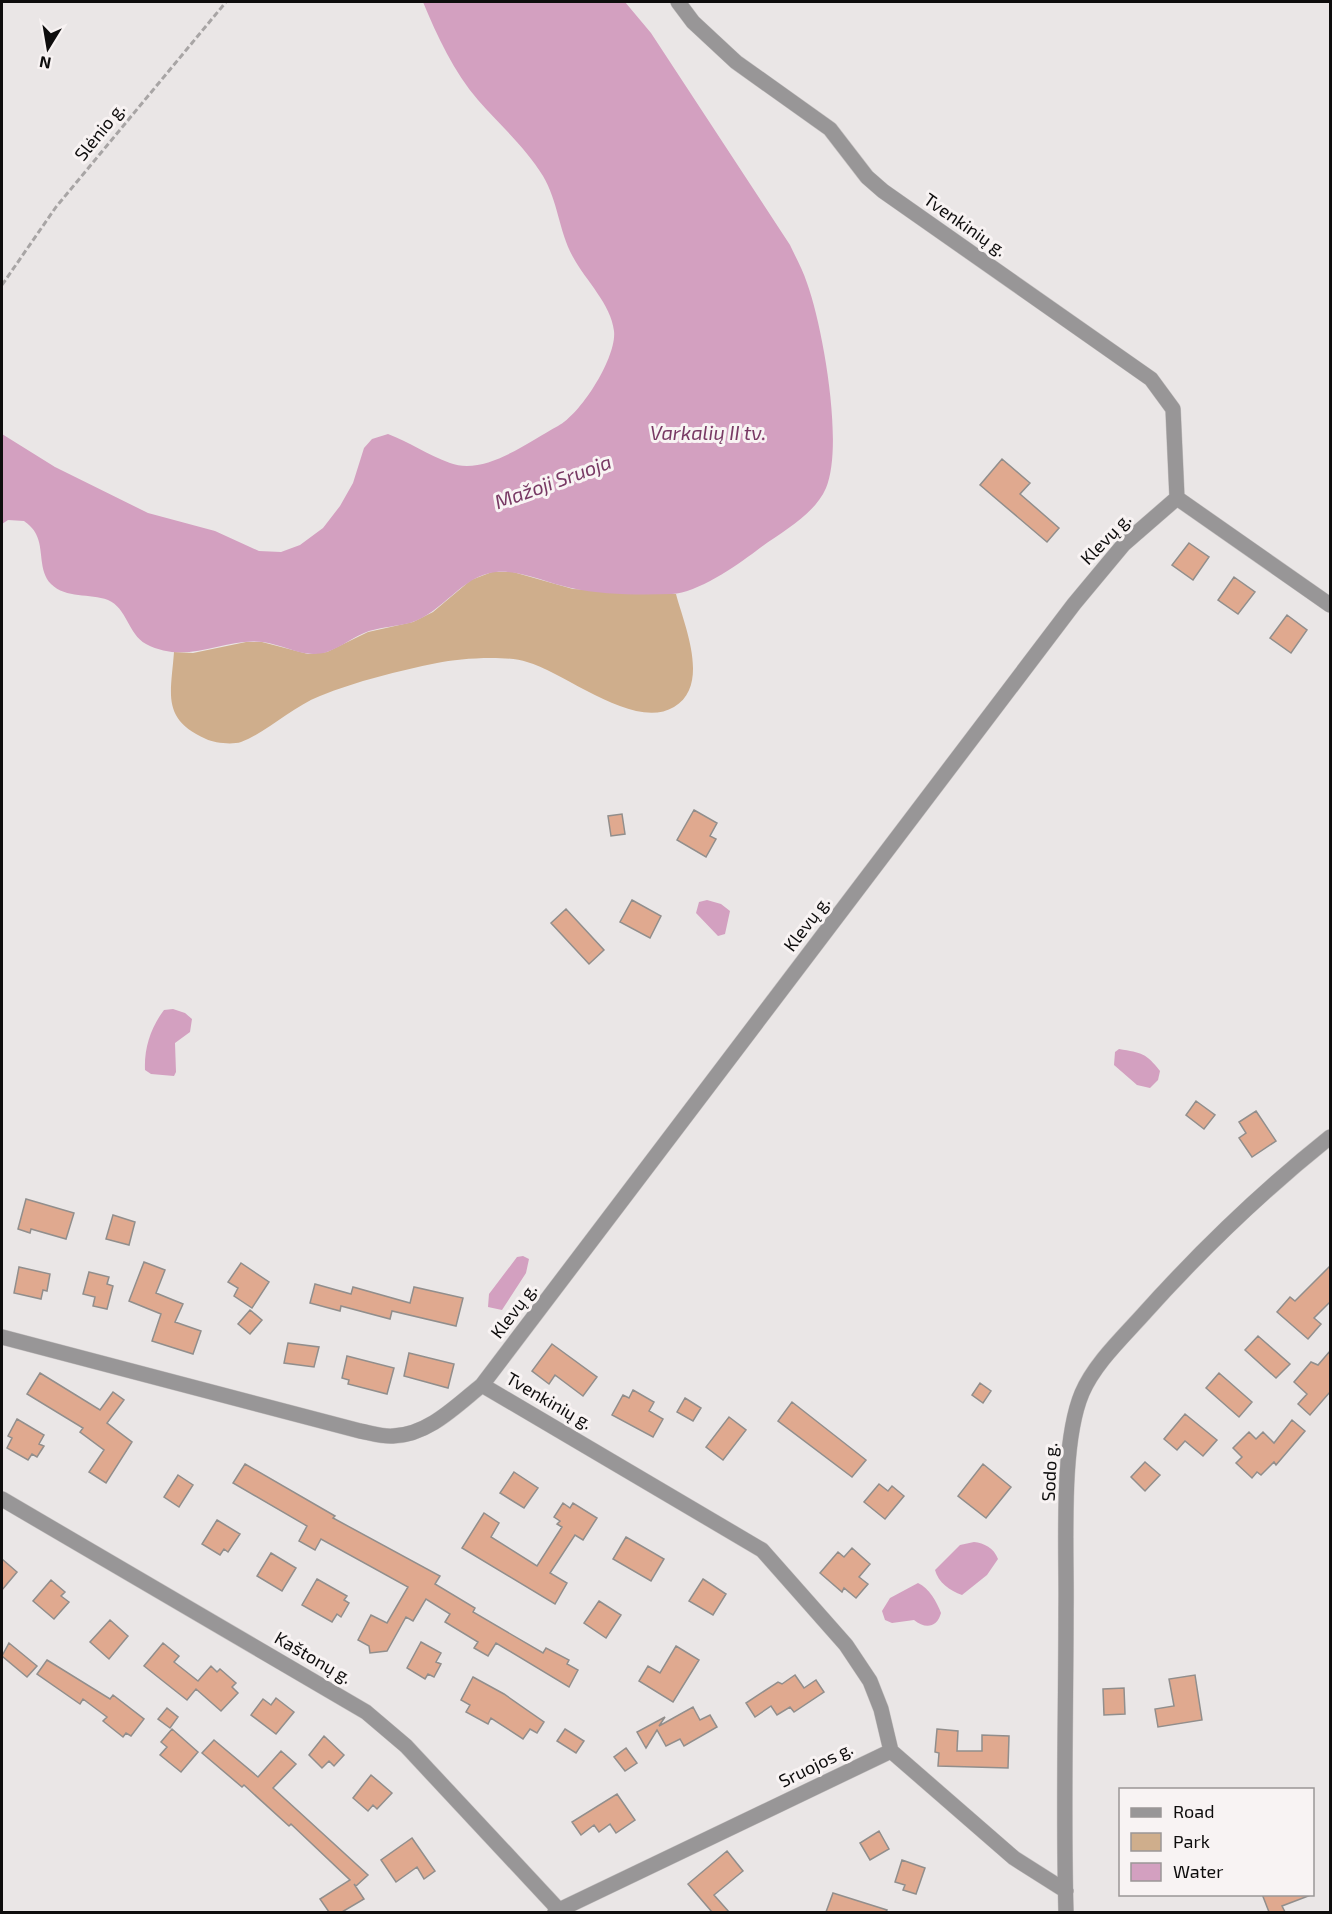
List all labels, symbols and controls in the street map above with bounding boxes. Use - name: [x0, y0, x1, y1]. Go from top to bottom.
- north arrow: [18, 18, 78, 78]
- text: N: [38, 53, 53, 74]
- street label: Slėnio g.: [69, 98, 129, 165]
- street label: Tvenkinių g.: [920, 188, 1011, 261]
- water label: Varkalių II tv.: [650, 420, 766, 444]
- water label: Mažoji Sruoja: [491, 449, 614, 513]
- street label: Klevų g.: [1075, 508, 1135, 569]
- street label: Klevų g.: [778, 891, 834, 955]
- street label: Klevų g.: [485, 1278, 541, 1342]
- street label: Tvenkinių g.: [503, 1367, 596, 1434]
- street label: Sodo g.: [1036, 1442, 1062, 1502]
- street label: Kaštonų g.: [271, 1626, 356, 1688]
- street label: Sruojos g.: [775, 1737, 856, 1791]
- legend: [1119, 1788, 1314, 1896]
- text: Road: [1173, 1800, 1214, 1822]
- text: Park: [1173, 1830, 1210, 1852]
- text: Water: [1173, 1860, 1223, 1882]

